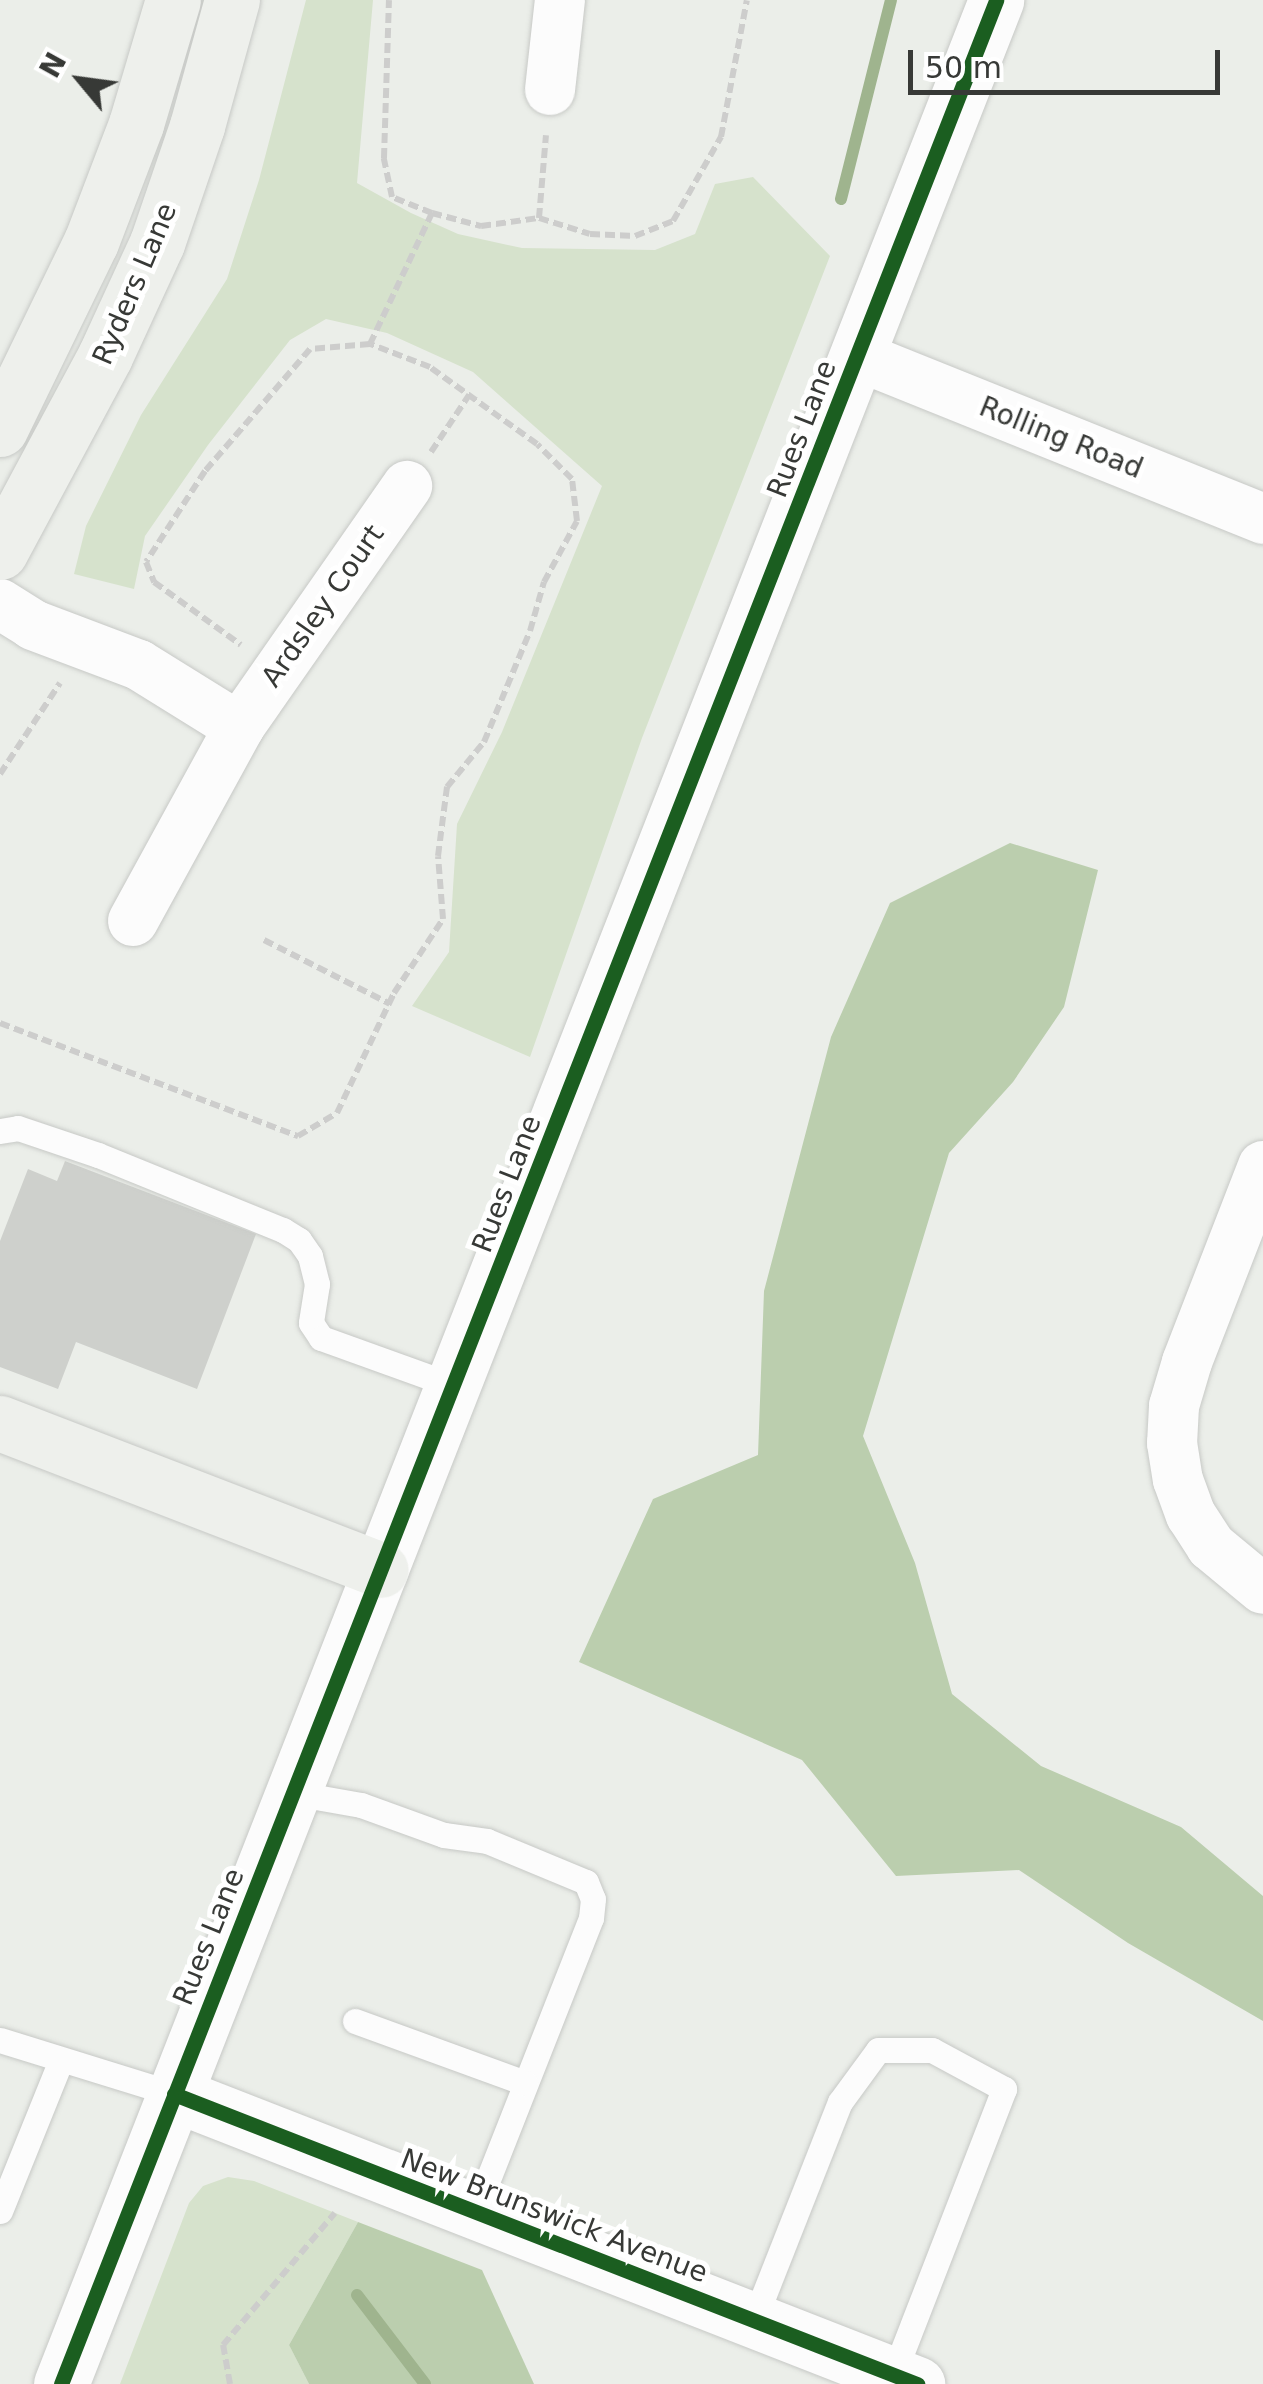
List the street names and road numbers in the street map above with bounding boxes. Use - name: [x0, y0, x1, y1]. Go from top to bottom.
- street label: Ryders Lane: [86, 198, 184, 370]
- street label: Rues Lane: [760, 356, 844, 502]
- street label: Rolling Road: [974, 390, 1148, 486]
- street label: Ardsley Court: [255, 519, 391, 693]
- street label: Rues Lane: [465, 1111, 549, 1257]
- street label: Rues Lane: [166, 1864, 252, 2010]
- street label: New Brunswick Avenue: [396, 2142, 712, 2290]

